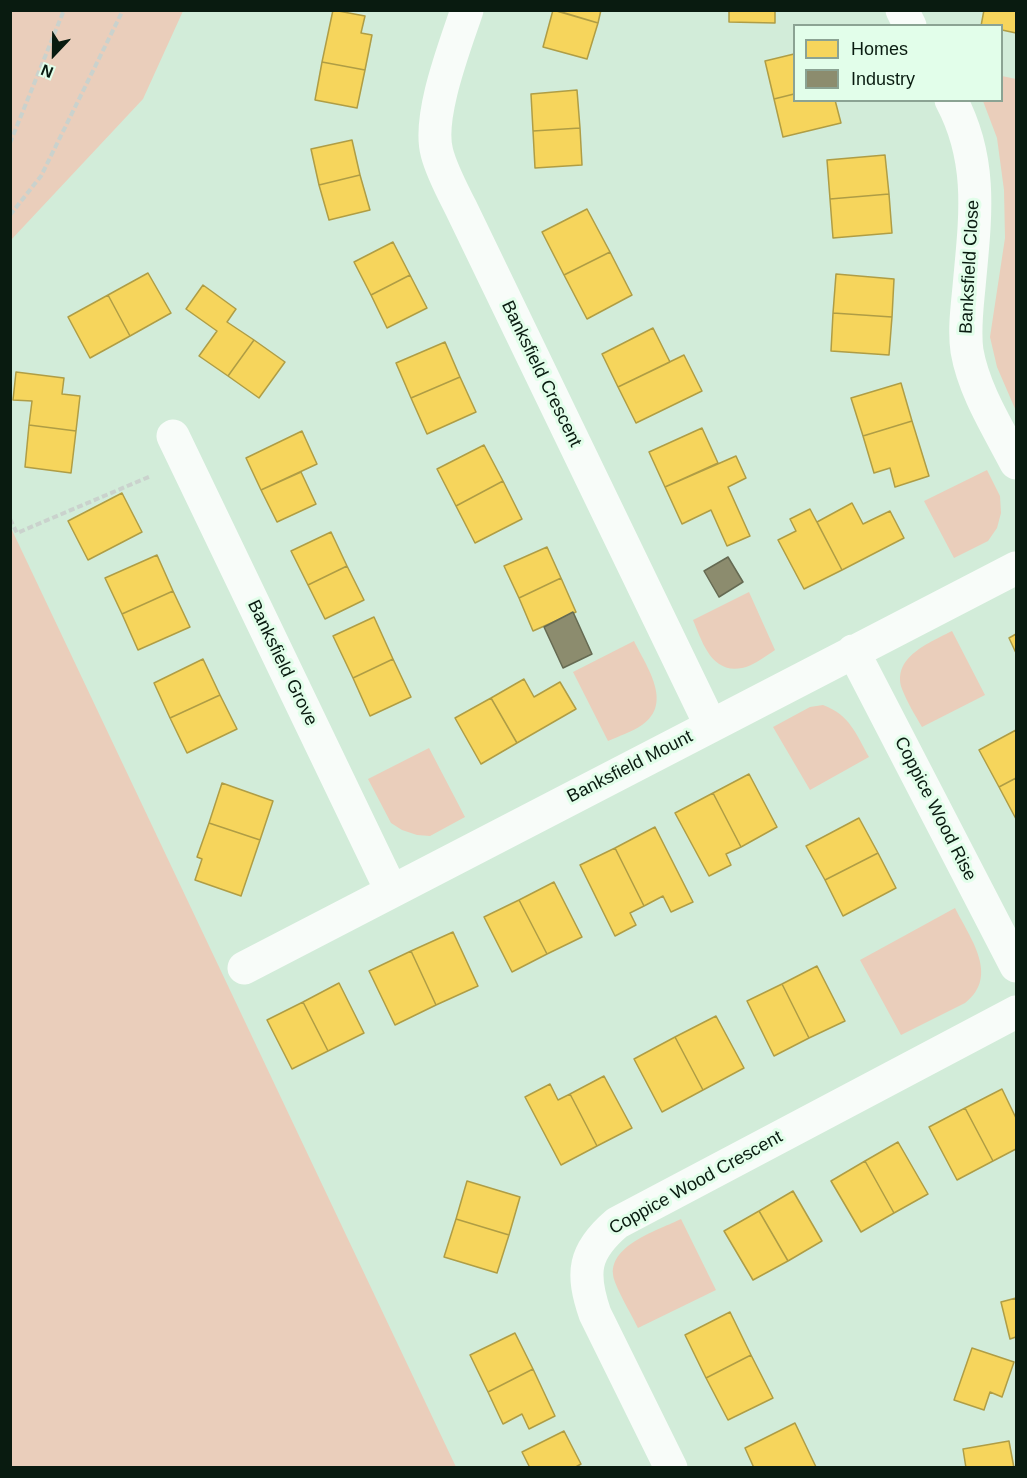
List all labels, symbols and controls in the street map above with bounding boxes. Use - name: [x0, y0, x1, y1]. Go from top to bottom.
- north arrow: [24, 24, 84, 84]
- legend: [793, 24, 1003, 102]
- text: Homes: [851, 39, 908, 59]
- text: N: [39, 61, 56, 81]
- text: Industry: [851, 69, 915, 89]
- street label: Banksfield Close: [956, 199, 984, 335]
- street label: Banksfield Crescent: [496, 297, 586, 451]
- street label: Banksfield Grove: [242, 597, 322, 729]
- street label: Banksfield Mount: [564, 726, 696, 808]
- street label: Coppice Wood Rise: [889, 733, 981, 885]
- street label: Coppice Wood Crescent: [606, 1126, 786, 1240]

